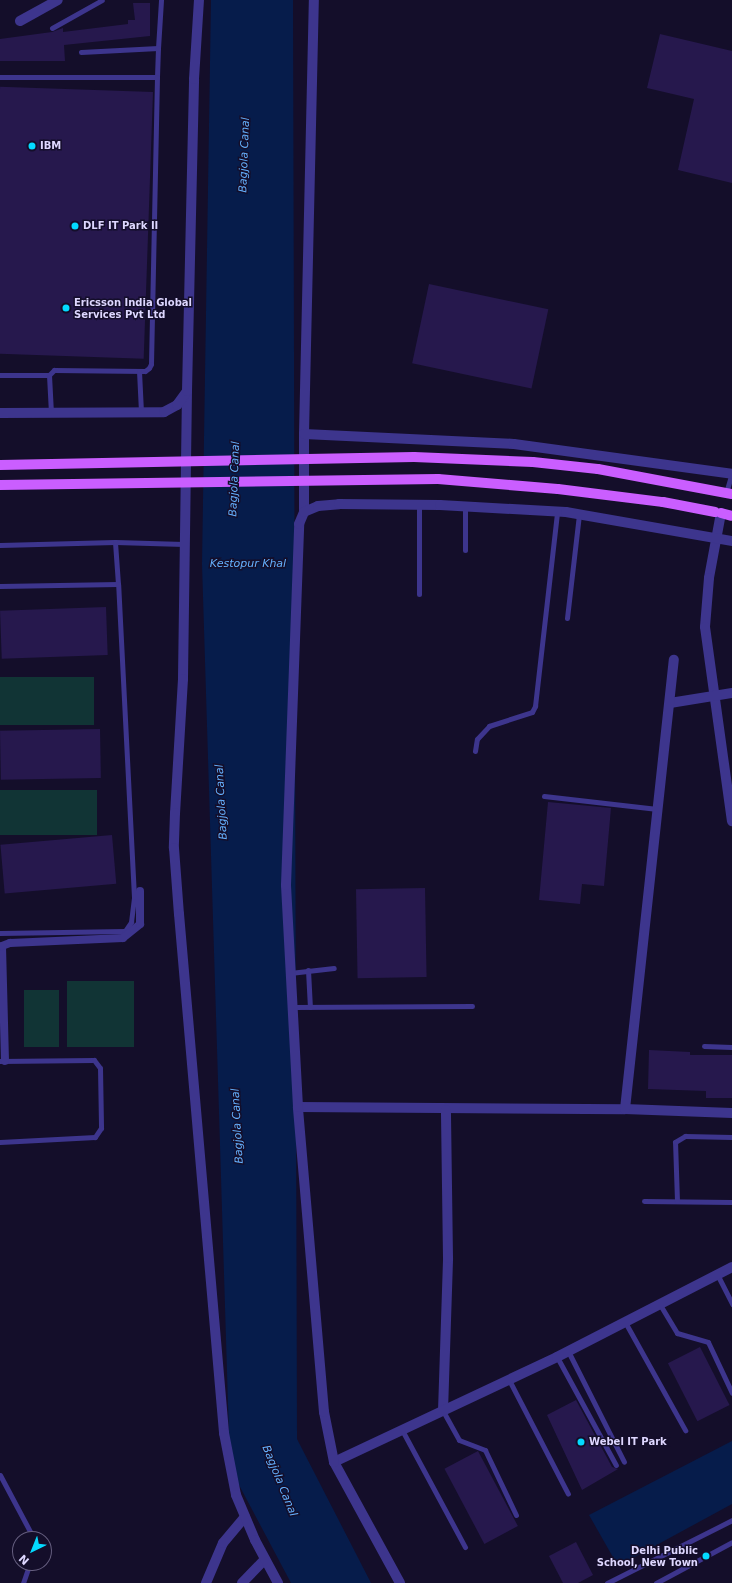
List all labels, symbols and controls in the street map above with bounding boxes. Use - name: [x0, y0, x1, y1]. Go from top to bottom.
- water label: Bagjola Canal: [237, 117, 253, 193]
- place label: IBM: [40, 140, 61, 152]
- marker: IBM: [27, 141, 37, 151]
- place label: DLF IT Park II: [83, 220, 158, 232]
- marker: DLF IT Park II: [70, 221, 80, 231]
- place label: Ericsson India Global Services Pvt Ltd: [74, 296, 192, 320]
- marker: Ericsson India Global Services Pvt Ltd: [61, 303, 71, 313]
- water label: Bagjola Canal: [227, 441, 243, 517]
- water label: Kestopur Khal: [210, 557, 286, 571]
- water label: Bagjola Canal: [213, 764, 231, 840]
- water label: Bagjola Canal: [229, 1088, 247, 1164]
- place label: Webel IT Park: [589, 1436, 667, 1448]
- marker: Webel IT Park: [576, 1437, 586, 1447]
- water label: Bagjola Canal: [259, 1444, 299, 1518]
- north arrow: [12, 1531, 52, 1571]
- place label: Delhi Public School, New Town: [597, 1544, 698, 1568]
- marker: Delhi Public School, New Town: [701, 1551, 711, 1561]
- text: N: [16, 1552, 32, 1567]

